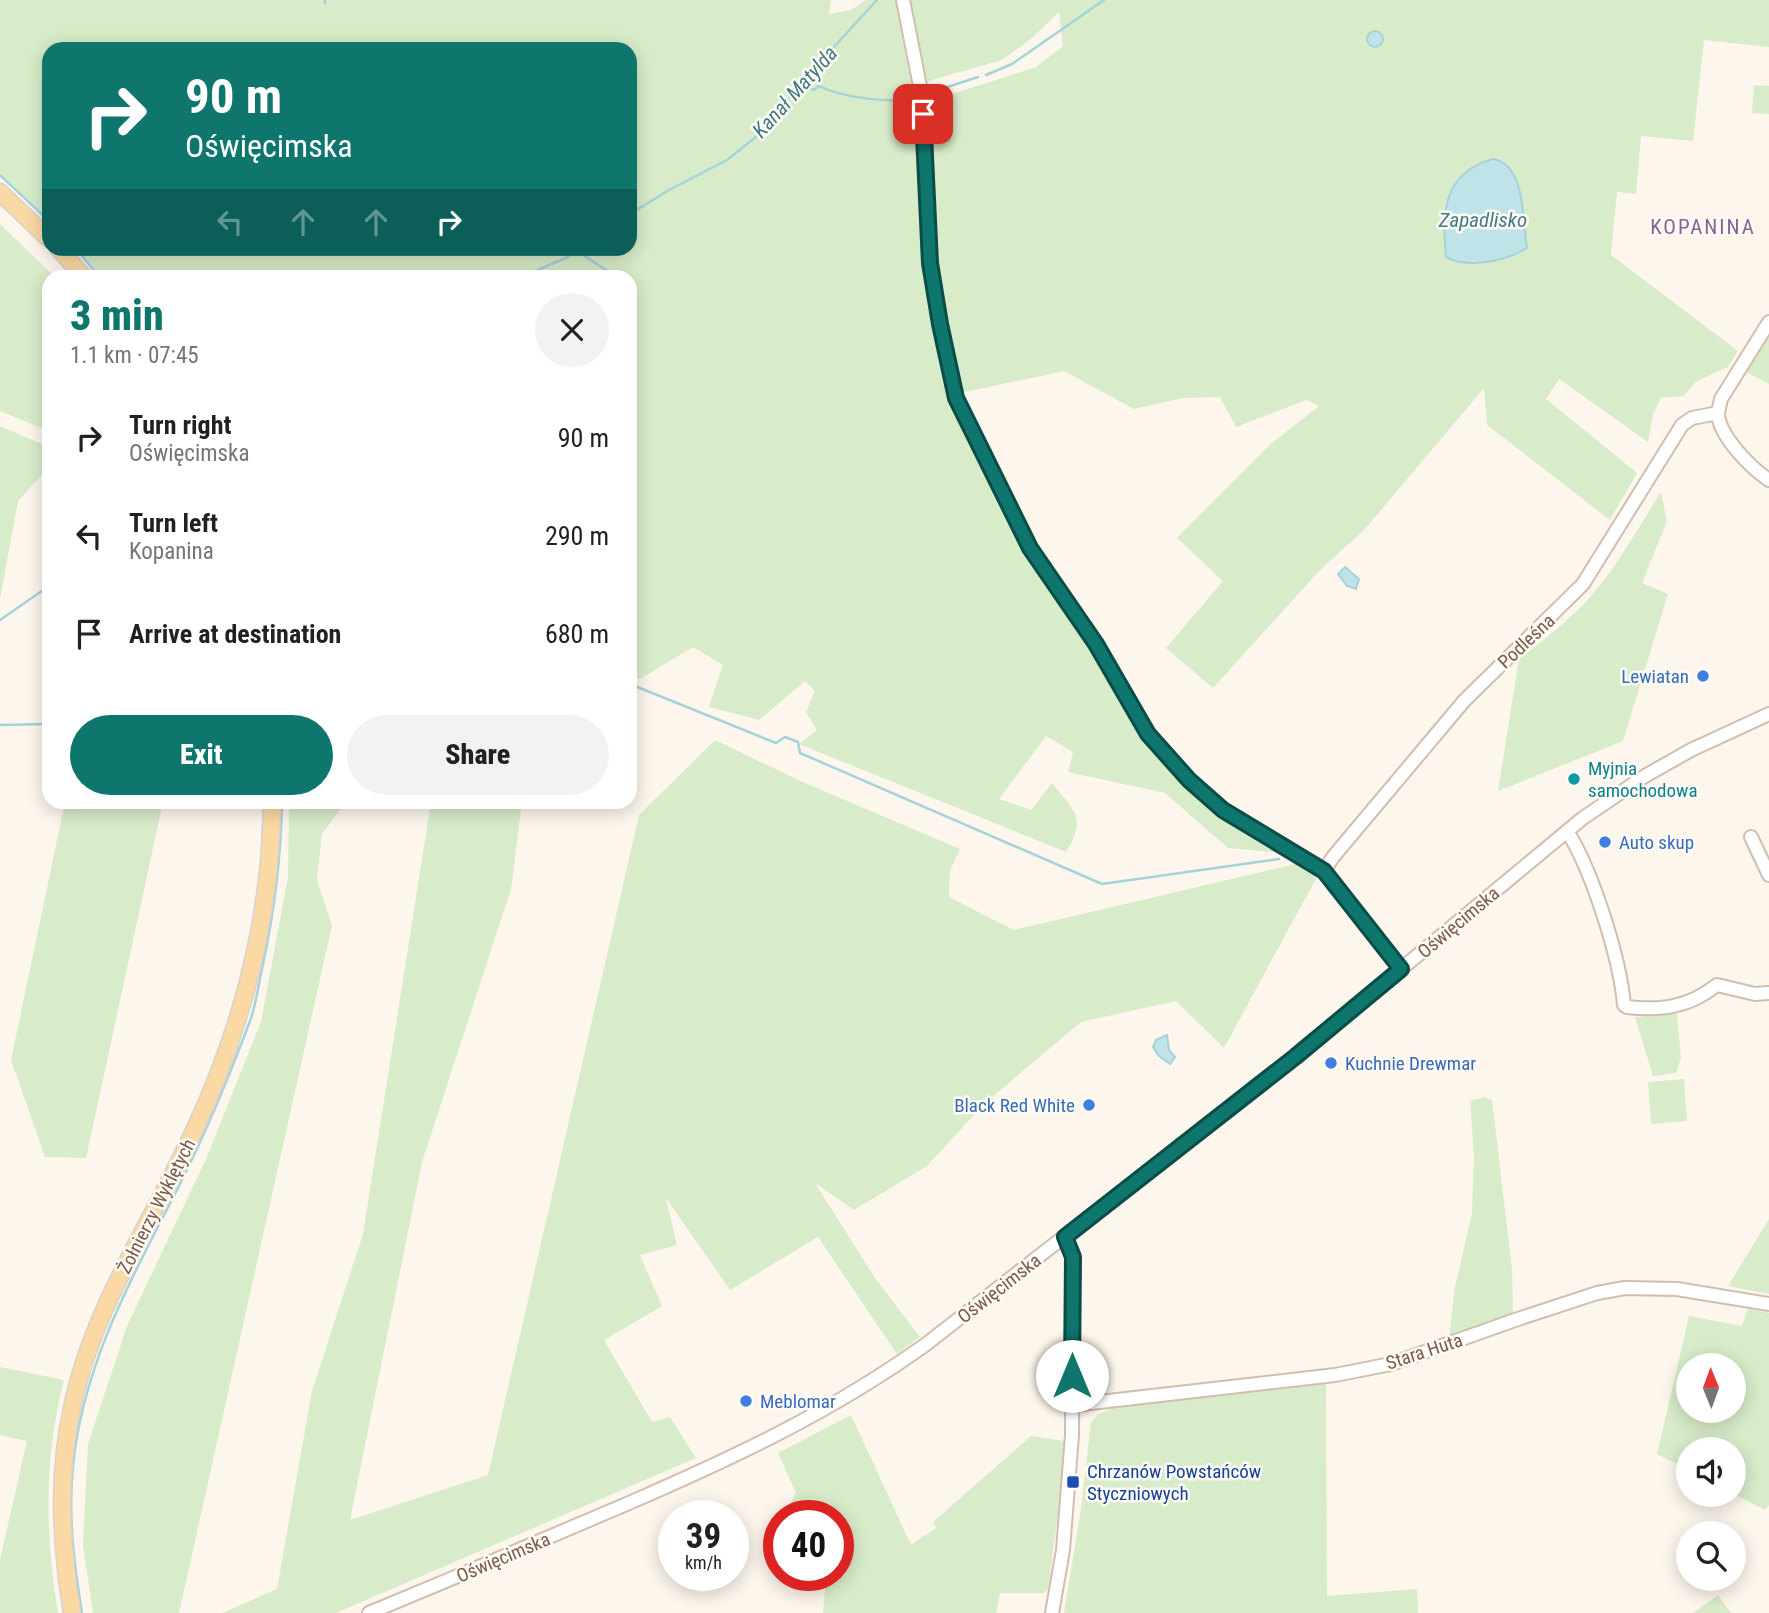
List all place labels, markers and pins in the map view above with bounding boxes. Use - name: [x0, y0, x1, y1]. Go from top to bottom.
- pin: [893, 84, 953, 144]
- place label: Lewiatan: [1621, 665, 1689, 688]
- marker: Lewiatan: [1695, 668, 1711, 684]
- place label: Myjnia samochodowa: [1588, 757, 1698, 802]
- marker: Myjnia samochodowa: [1566, 771, 1582, 787]
- place label: Auto skup: [1619, 831, 1694, 854]
- marker: Auto skup: [1597, 834, 1613, 850]
- place label: Kuchnie Drewmar: [1345, 1052, 1476, 1075]
- marker: Kuchnie Drewmar: [1323, 1055, 1339, 1071]
- place label: Black Red White: [954, 1094, 1075, 1117]
- marker: Black Red White: [1081, 1097, 1097, 1113]
- place label: Meblomar: [760, 1390, 836, 1413]
- marker: Meblomar: [738, 1393, 754, 1409]
- place label: Chrzanów Powstańców Styczniowych: [1087, 1460, 1261, 1505]
- marker: Chrzanów Powstańców Styczniowych: [1065, 1474, 1081, 1490]

